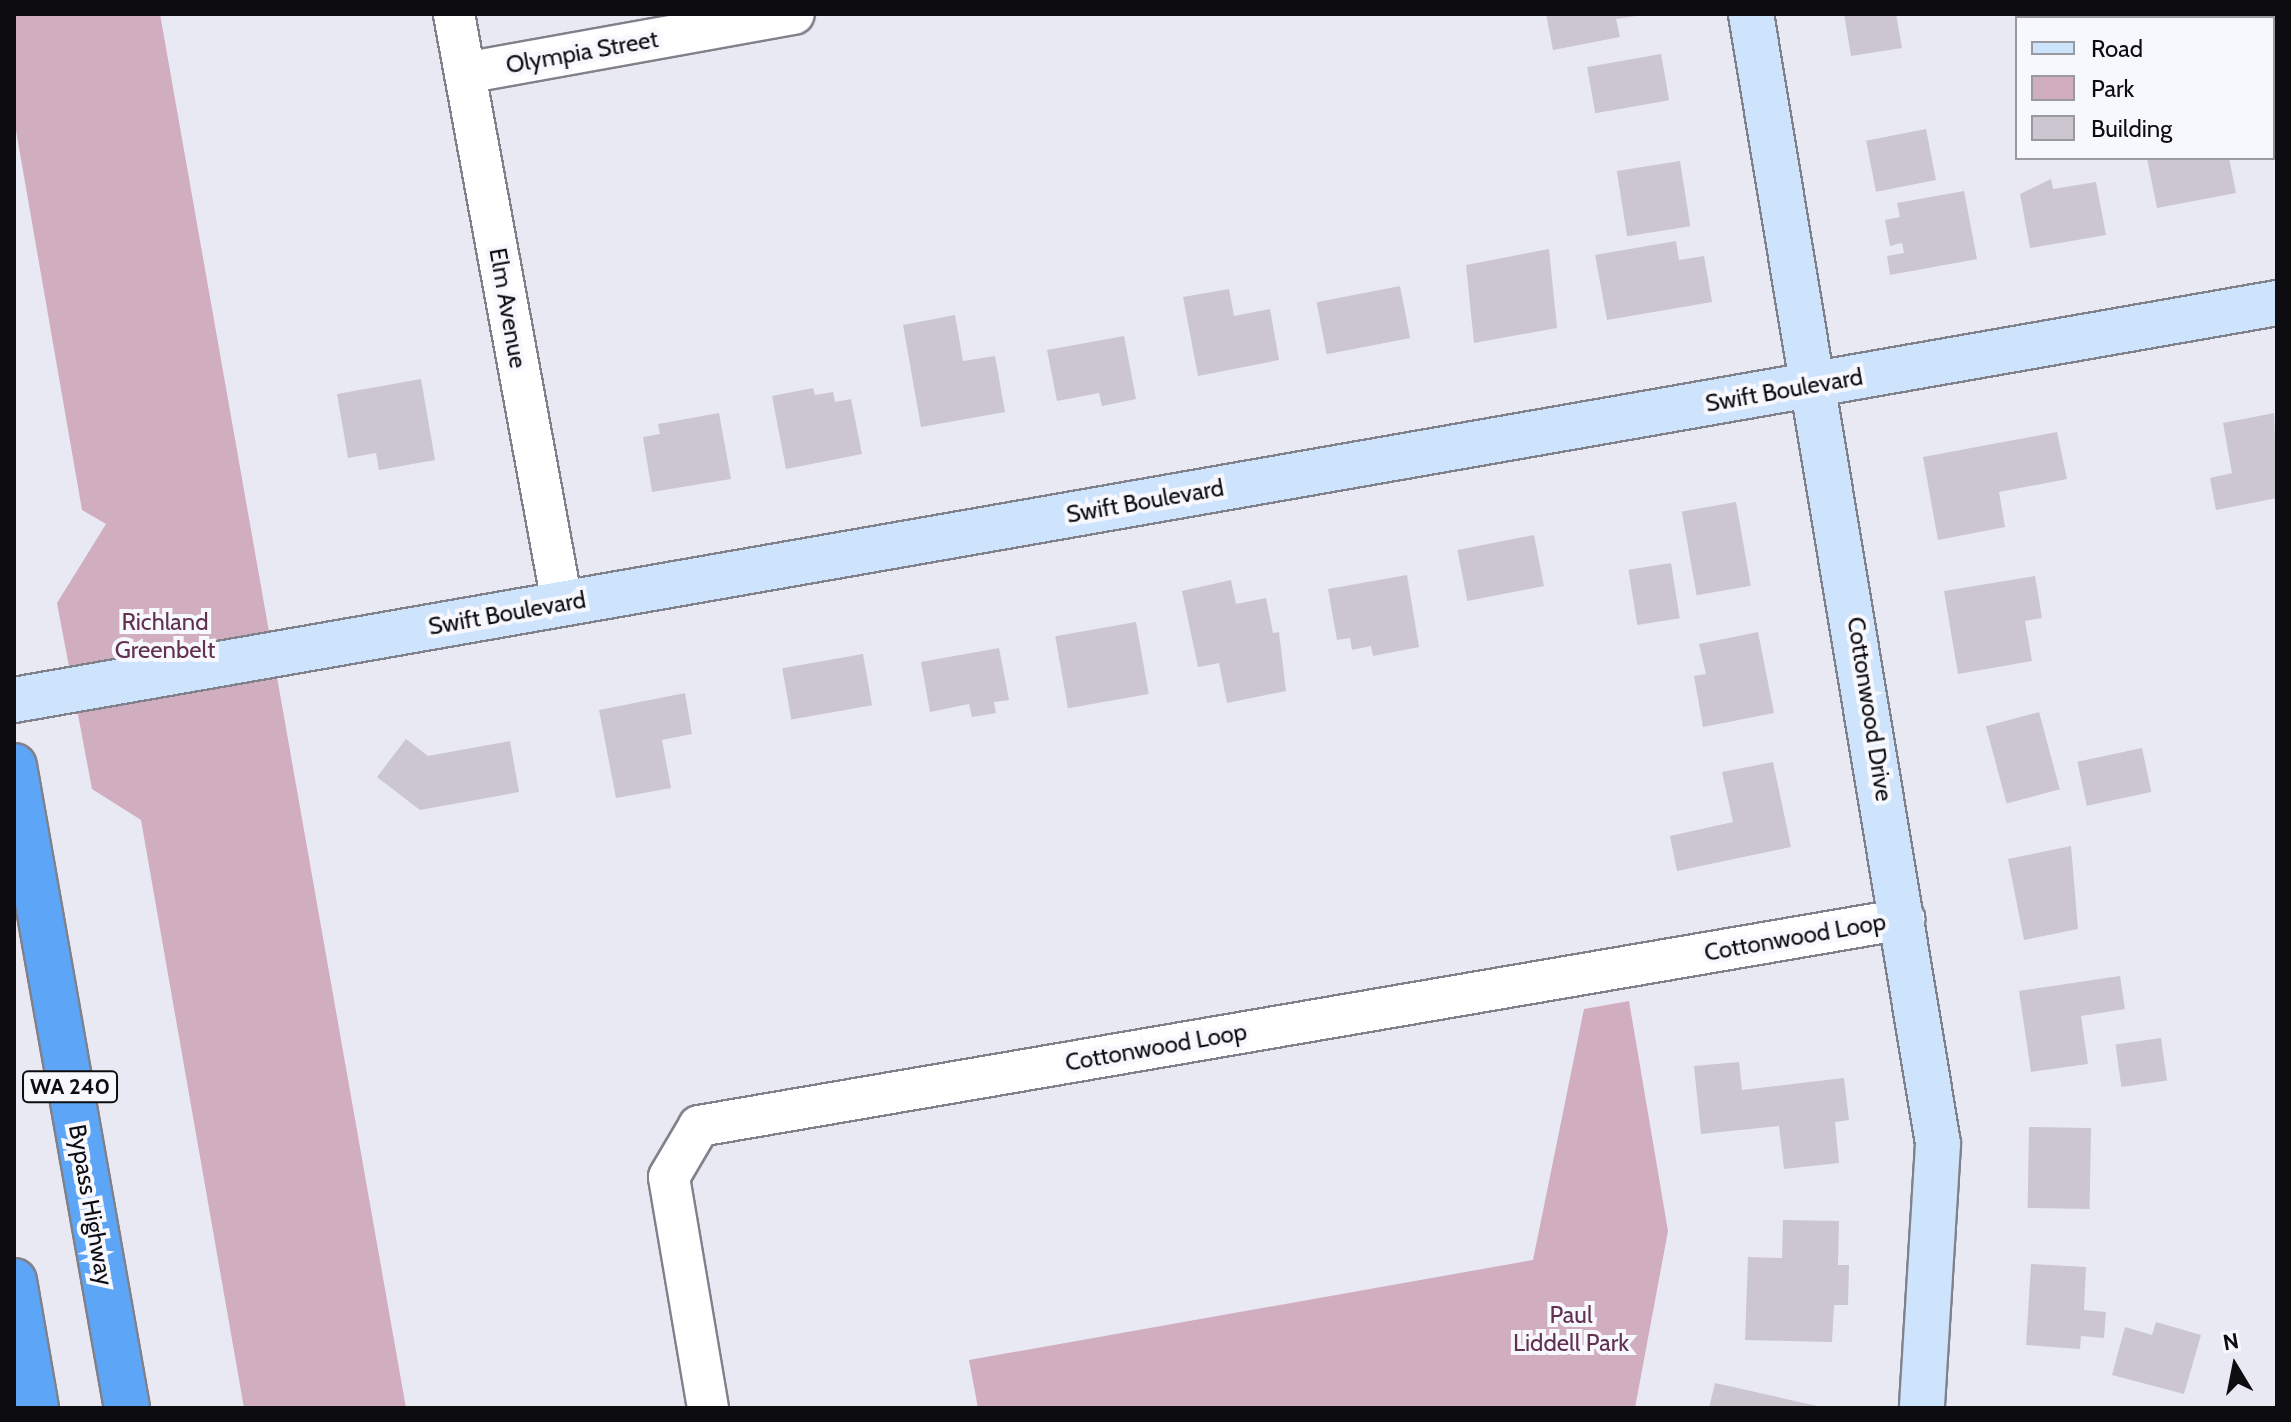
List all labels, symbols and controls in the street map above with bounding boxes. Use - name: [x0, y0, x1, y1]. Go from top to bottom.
- legend: [2015, 16, 2275, 160]
- street label: Olympia Street: [504, 24, 660, 80]
- text: Road: [2091, 34, 2143, 63]
- text: Park: [2091, 74, 2134, 103]
- text: Building: [2091, 114, 2172, 143]
- street label: Elm Avenue: [483, 246, 533, 370]
- street label: Swift Boulevard: [1703, 362, 1865, 418]
- street label: Swift Boulevard: [1064, 473, 1226, 529]
- street label: Swift Boulevard: [426, 585, 588, 641]
- park label: Richland Greenbelt: [115, 608, 215, 664]
- street label: Cottonwood Drive: [1841, 615, 1899, 803]
- street label: Cottonwood Loop: [1702, 907, 1888, 967]
- street label: Cottonwood Loop: [1063, 1017, 1249, 1077]
- road number: WA 240: [22, 1069, 118, 1105]
- street label: Bypass Highway: [63, 1122, 119, 1288]
- park label: Paul Liddell Park: [1513, 1301, 1629, 1357]
- north arrow: [2195, 1326, 2275, 1406]
- text: N: [2221, 1327, 2241, 1357]

